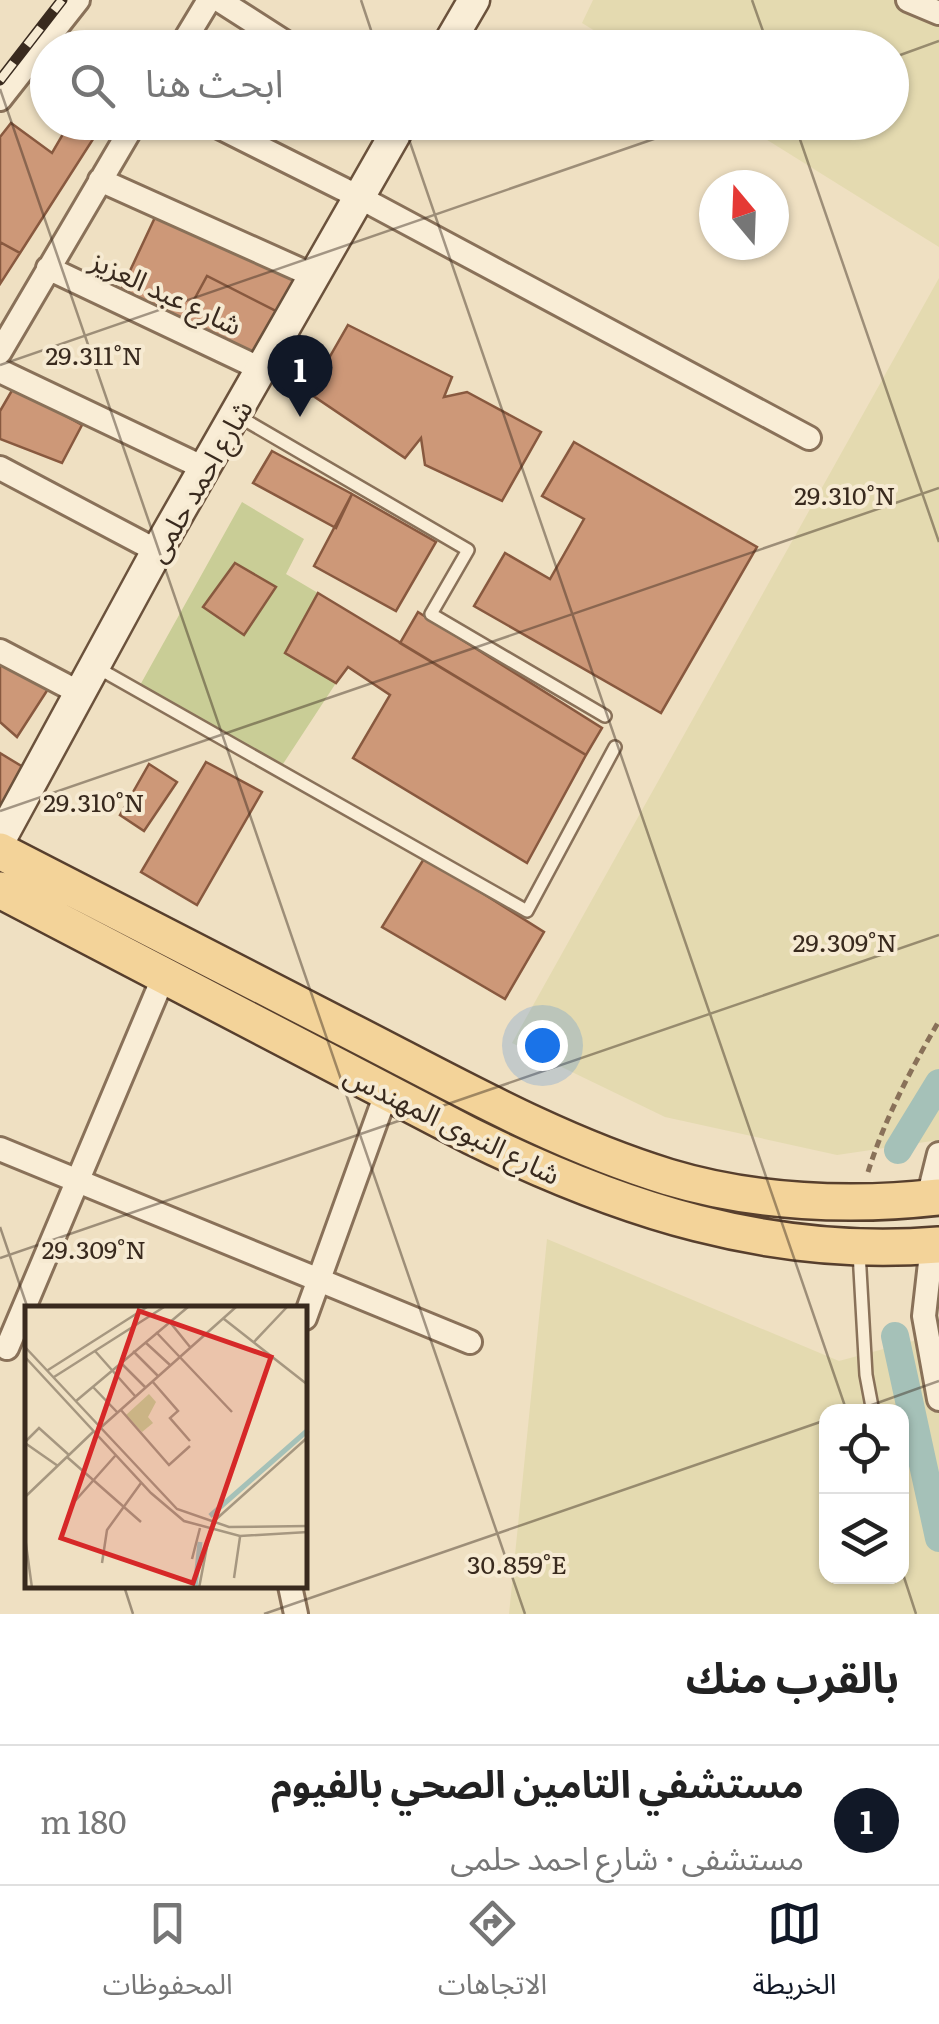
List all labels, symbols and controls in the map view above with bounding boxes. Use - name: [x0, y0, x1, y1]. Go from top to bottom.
- search box: [30, 30, 909, 140]
- text: ابحث هنا: [145, 52, 284, 109]
- icon: search: [65, 58, 120, 113]
- north arrow: [699, 170, 789, 260]
- street label: شارع عبد العزيز: [83, 237, 250, 346]
- pin: 1: [268, 334, 332, 417]
- text: 29.311°N: [45, 336, 143, 373]
- street label: شارع احمد حلمى: [134, 391, 263, 570]
- text: 29.310°N: [794, 476, 896, 513]
- text: 29.310°N: [43, 783, 145, 820]
- text: 29.309°N: [793, 923, 897, 960]
- your location: [517, 1020, 568, 1071]
- street label: شارع النبوى المهندس: [337, 1052, 568, 1195]
- text: 29.309°N: [42, 1230, 146, 1267]
- inset map: [25, 1306, 308, 1589]
- map controls: [819, 1404, 909, 1584]
- button: locate: [819, 1404, 909, 1494]
- button: layers: [819, 1494, 909, 1584]
- text: 30.859°E: [467, 1545, 567, 1582]
- text: بالقرب منك: [686, 1644, 899, 1706]
- text: مستشفي التامين الصحي بالفيوم: [271, 1753, 804, 1810]
- text: 180 m: [40, 1796, 127, 1844]
- text: 1: [860, 1796, 873, 1844]
- text: مستشفى · شارع احمد حلمى: [450, 1832, 804, 1880]
- tab: المحفوظات: [103, 1896, 233, 2015]
- tab: الاتجاهات: [438, 1896, 547, 2015]
- tab: الخريطة: [752, 1896, 836, 2015]

